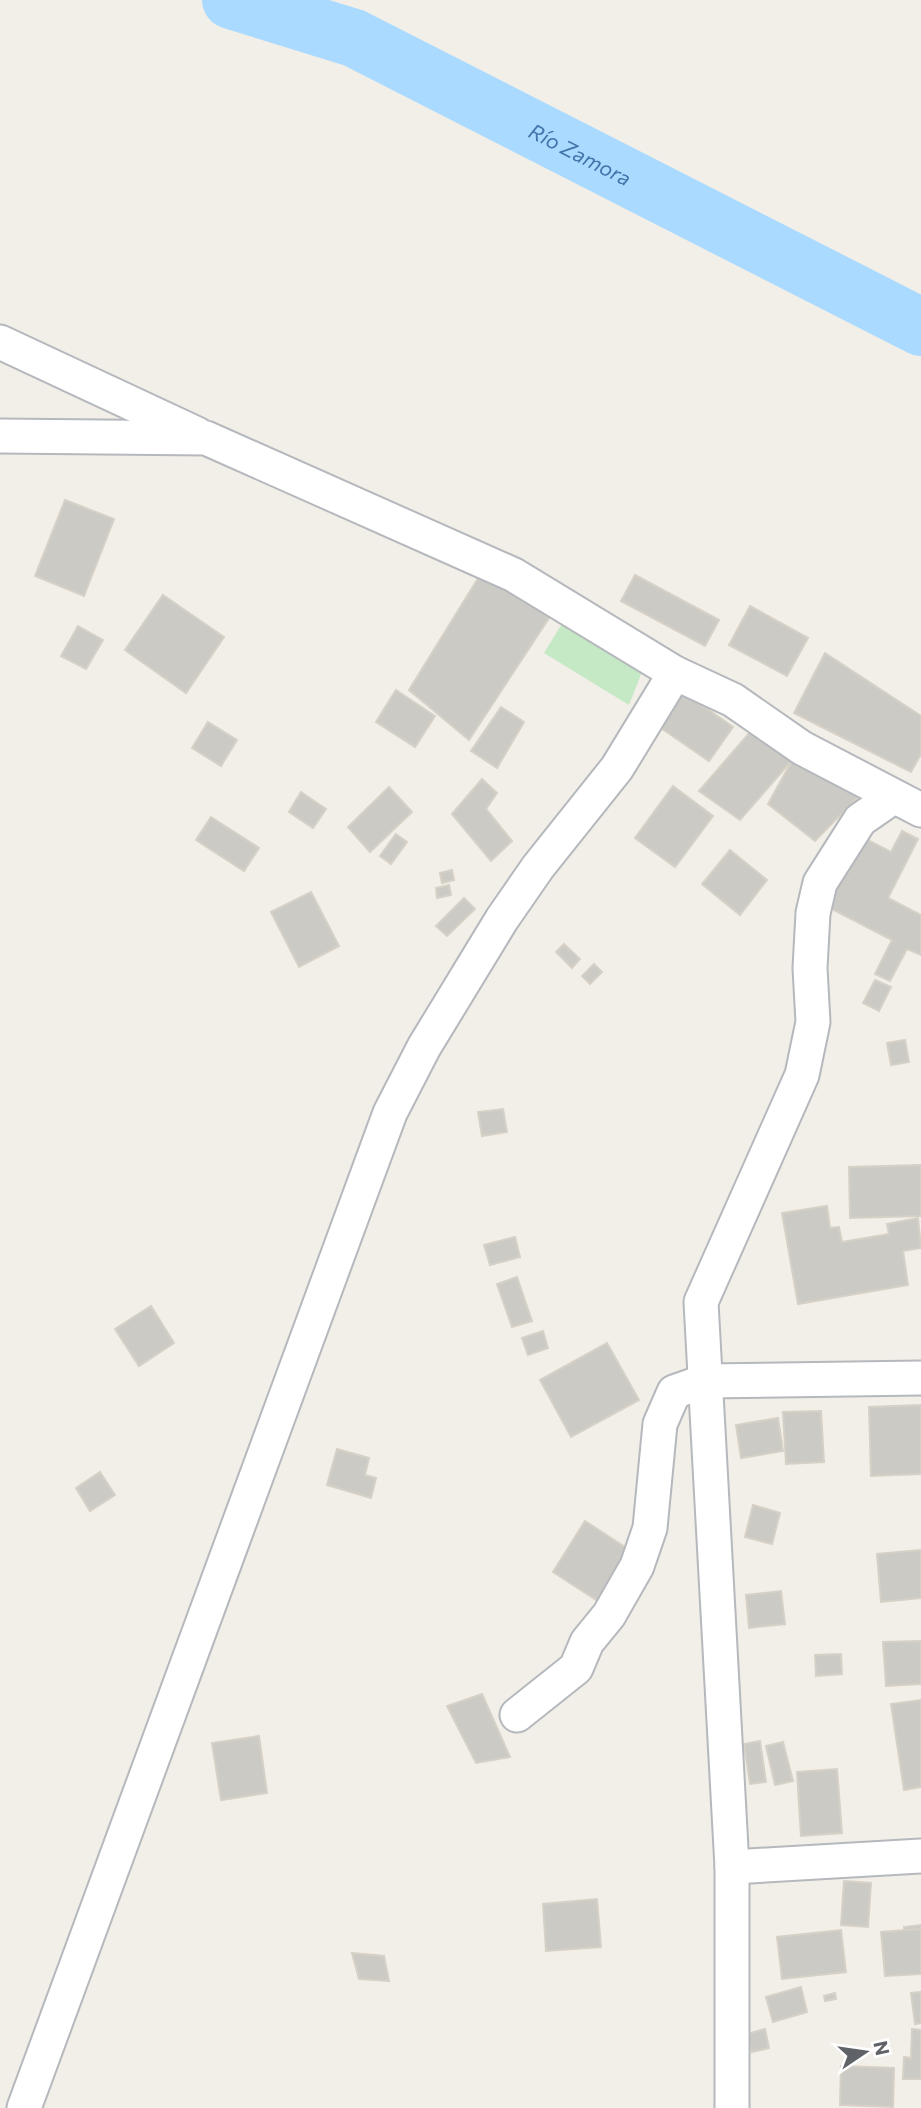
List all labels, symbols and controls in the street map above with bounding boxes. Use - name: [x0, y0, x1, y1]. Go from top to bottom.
- water label: Río Zamora: [525, 117, 636, 190]
- north arrow: [830, 2017, 900, 2087]
- text: N: [869, 2039, 895, 2058]

